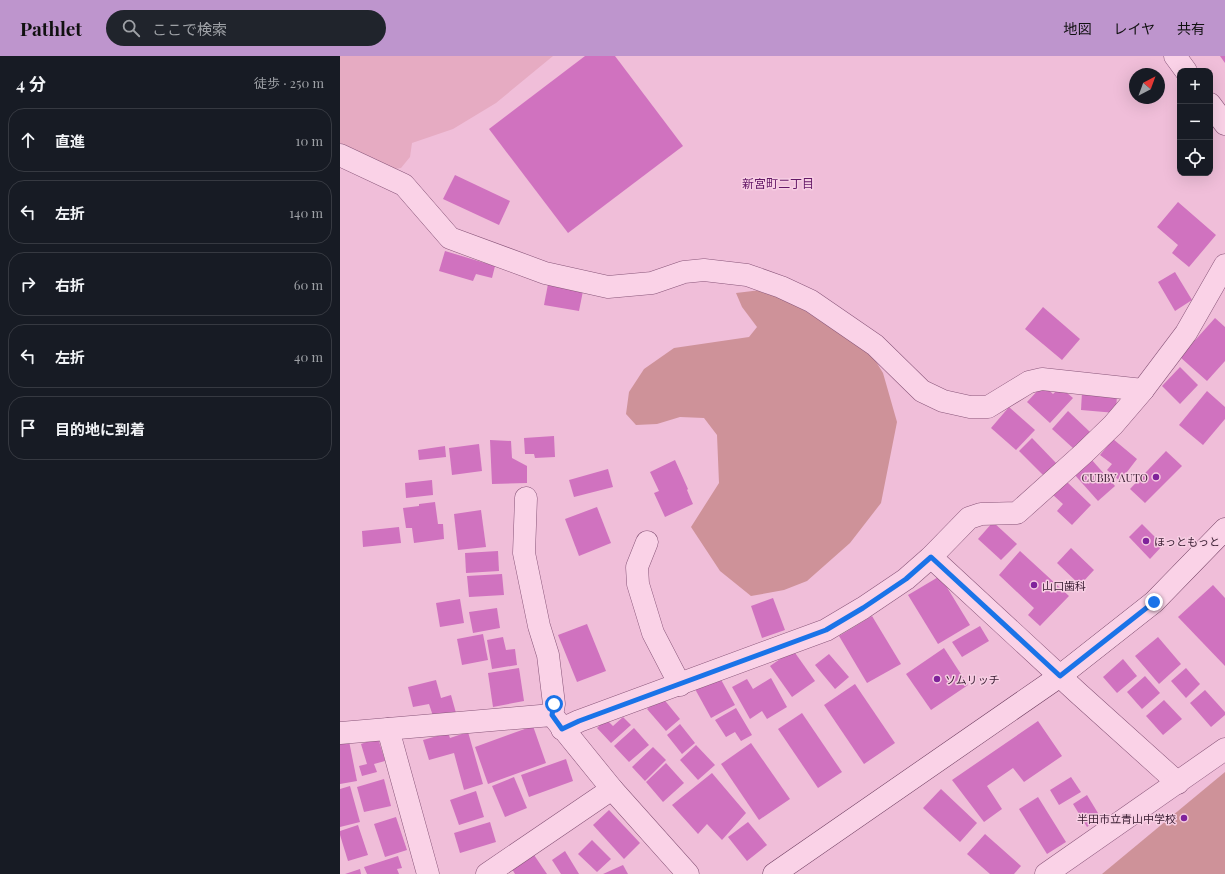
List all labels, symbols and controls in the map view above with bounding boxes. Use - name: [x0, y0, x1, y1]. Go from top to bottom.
- search box: [106, 10, 386, 46]
- text: Pathlet: [20, 15, 82, 41]
- icon: search: [120, 17, 142, 39]
- text: ここで検索: [152, 19, 227, 39]
- text: 地図: [1063, 19, 1091, 38]
- text: レイヤ: [1113, 19, 1155, 38]
- text: 共有: [1177, 19, 1205, 38]
- north arrow: [1129, 68, 1165, 104]
- map controls: [1177, 68, 1213, 176]
- button: +: [1177, 68, 1213, 104]
- text: 4 分: [16, 72, 46, 94]
- text: 徒歩 · 250 m: [254, 74, 324, 91]
- button: −: [1177, 104, 1213, 140]
- icon: ahead: [17, 129, 39, 151]
- text: 直進: [55, 131, 85, 151]
- text: 10 m: [296, 132, 323, 149]
- button: locate: [1177, 140, 1213, 176]
- district label: 新宮町二丁目: [742, 175, 814, 191]
- icon: left: [17, 201, 39, 223]
- text: 左折: [55, 203, 85, 223]
- text: 140 m: [289, 204, 323, 221]
- icon: right: [17, 273, 39, 295]
- text: 右折: [55, 275, 85, 295]
- text: 60 m: [294, 276, 323, 293]
- icon: left: [17, 345, 39, 367]
- text: 左折: [55, 347, 85, 367]
- text: 40 m: [294, 348, 323, 365]
- icon: arrive: [17, 417, 39, 439]
- text: 目的地に到着: [55, 419, 145, 439]
- place label: CUBBY AUTO: [1082, 470, 1148, 485]
- marker: CUBBY AUTO: [1151, 472, 1161, 482]
- place label: ほっともっと: [1154, 534, 1220, 549]
- marker: ほっともっと: [1141, 536, 1151, 546]
- place label: 山口歯科: [1042, 578, 1086, 593]
- marker: 山口歯科: [1029, 580, 1039, 590]
- route end: [1145, 593, 1163, 611]
- place label: ソムリッチ: [945, 672, 1000, 687]
- marker: ソムリッチ: [932, 674, 942, 684]
- route start: [545, 695, 563, 713]
- place label: 半田市立青山中学校: [1077, 811, 1176, 826]
- marker: 半田市立青山中学校: [1179, 813, 1189, 823]

